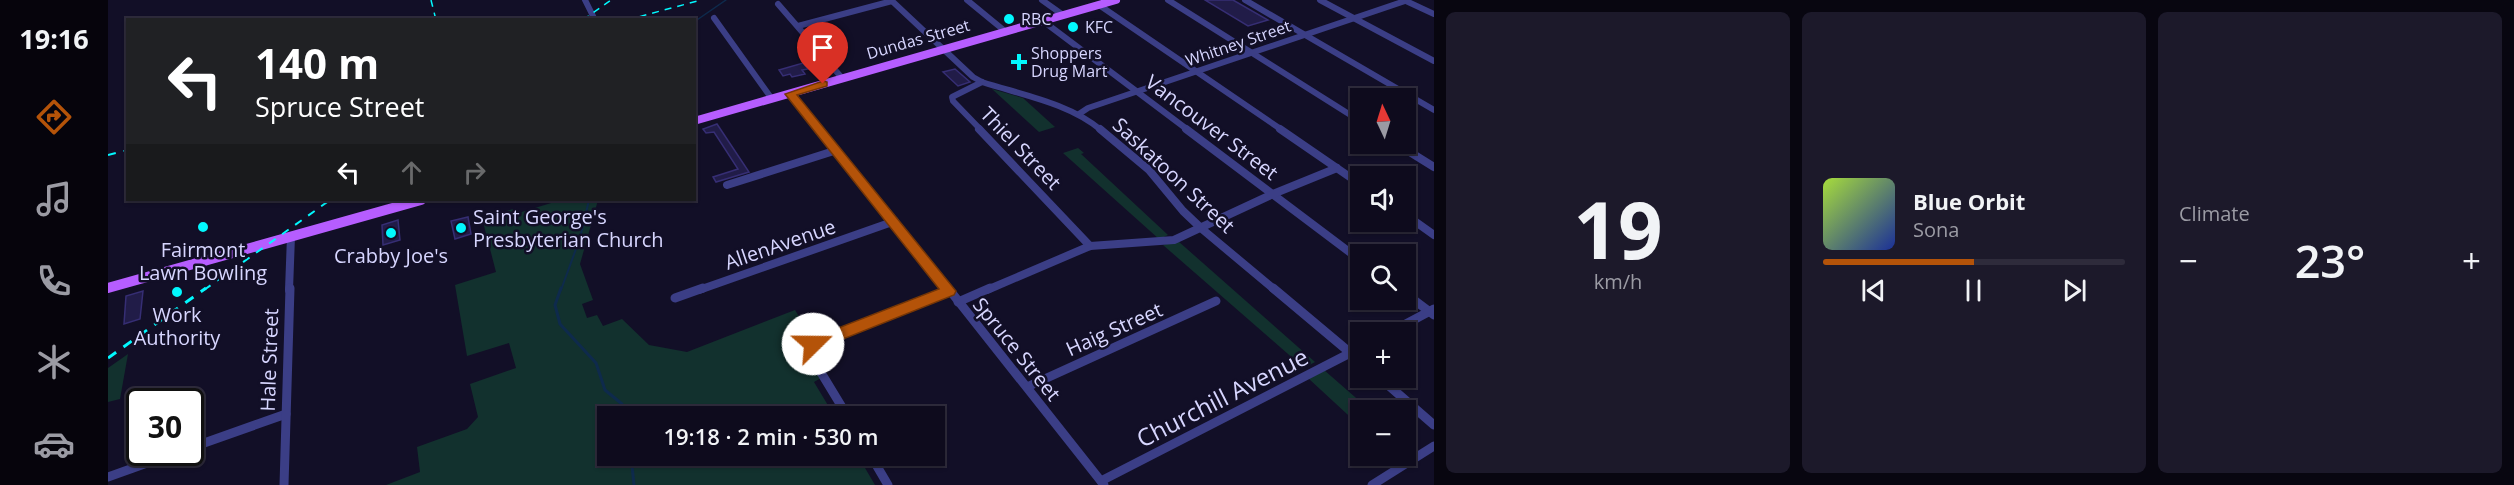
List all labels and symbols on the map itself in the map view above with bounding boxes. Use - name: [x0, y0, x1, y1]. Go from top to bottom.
- place label: RBC: [1021, 8, 1051, 30]
- marker: RBC: [1002, 12, 1016, 26]
- street label: Dundas Street: [864, 14, 972, 64]
- street label: Whitney Street: [1182, 15, 1294, 71]
- place label: KFC: [1085, 16, 1113, 38]
- marker: KFC: [1066, 20, 1080, 34]
- pin: [797, 22, 848, 84]
- place label: Shoppers Drug Mart: [1031, 42, 1108, 82]
- marker: Shoppers Drug Mart: [1012, 55, 1026, 69]
- street label: Vancouver Street: [1140, 68, 1284, 186]
- north arrow: [1350, 88, 1416, 154]
- street label: Thiel Street: [975, 101, 1067, 195]
- street label: Saskatoon Street: [1107, 111, 1241, 239]
- place label: Saint George's Presbyterian Church: [473, 203, 664, 253]
- street label: AllenAvenue: [721, 212, 839, 276]
- marker: Fairmont Lawn Bowling: [196, 220, 210, 234]
- marker: Saint George's Presbyterian Church: [454, 221, 468, 235]
- marker: Crabby Joe's: [384, 226, 398, 240]
- place label: Fairmont Lawn Bowling: [139, 236, 267, 286]
- place label: Crabby Joe's: [334, 242, 448, 269]
- marker: Work Authority: [170, 285, 184, 299]
- street label: Spruce Street: [967, 292, 1067, 406]
- street label: Haig Street: [1062, 296, 1166, 362]
- place label: Work Authority: [134, 301, 221, 351]
- street label: Hale Street: [254, 308, 284, 412]
- position arrow: [781, 312, 845, 376]
- street label: Churchill Avenue: [1131, 339, 1313, 455]
- speed limit sign: 30: [126, 388, 204, 466]

